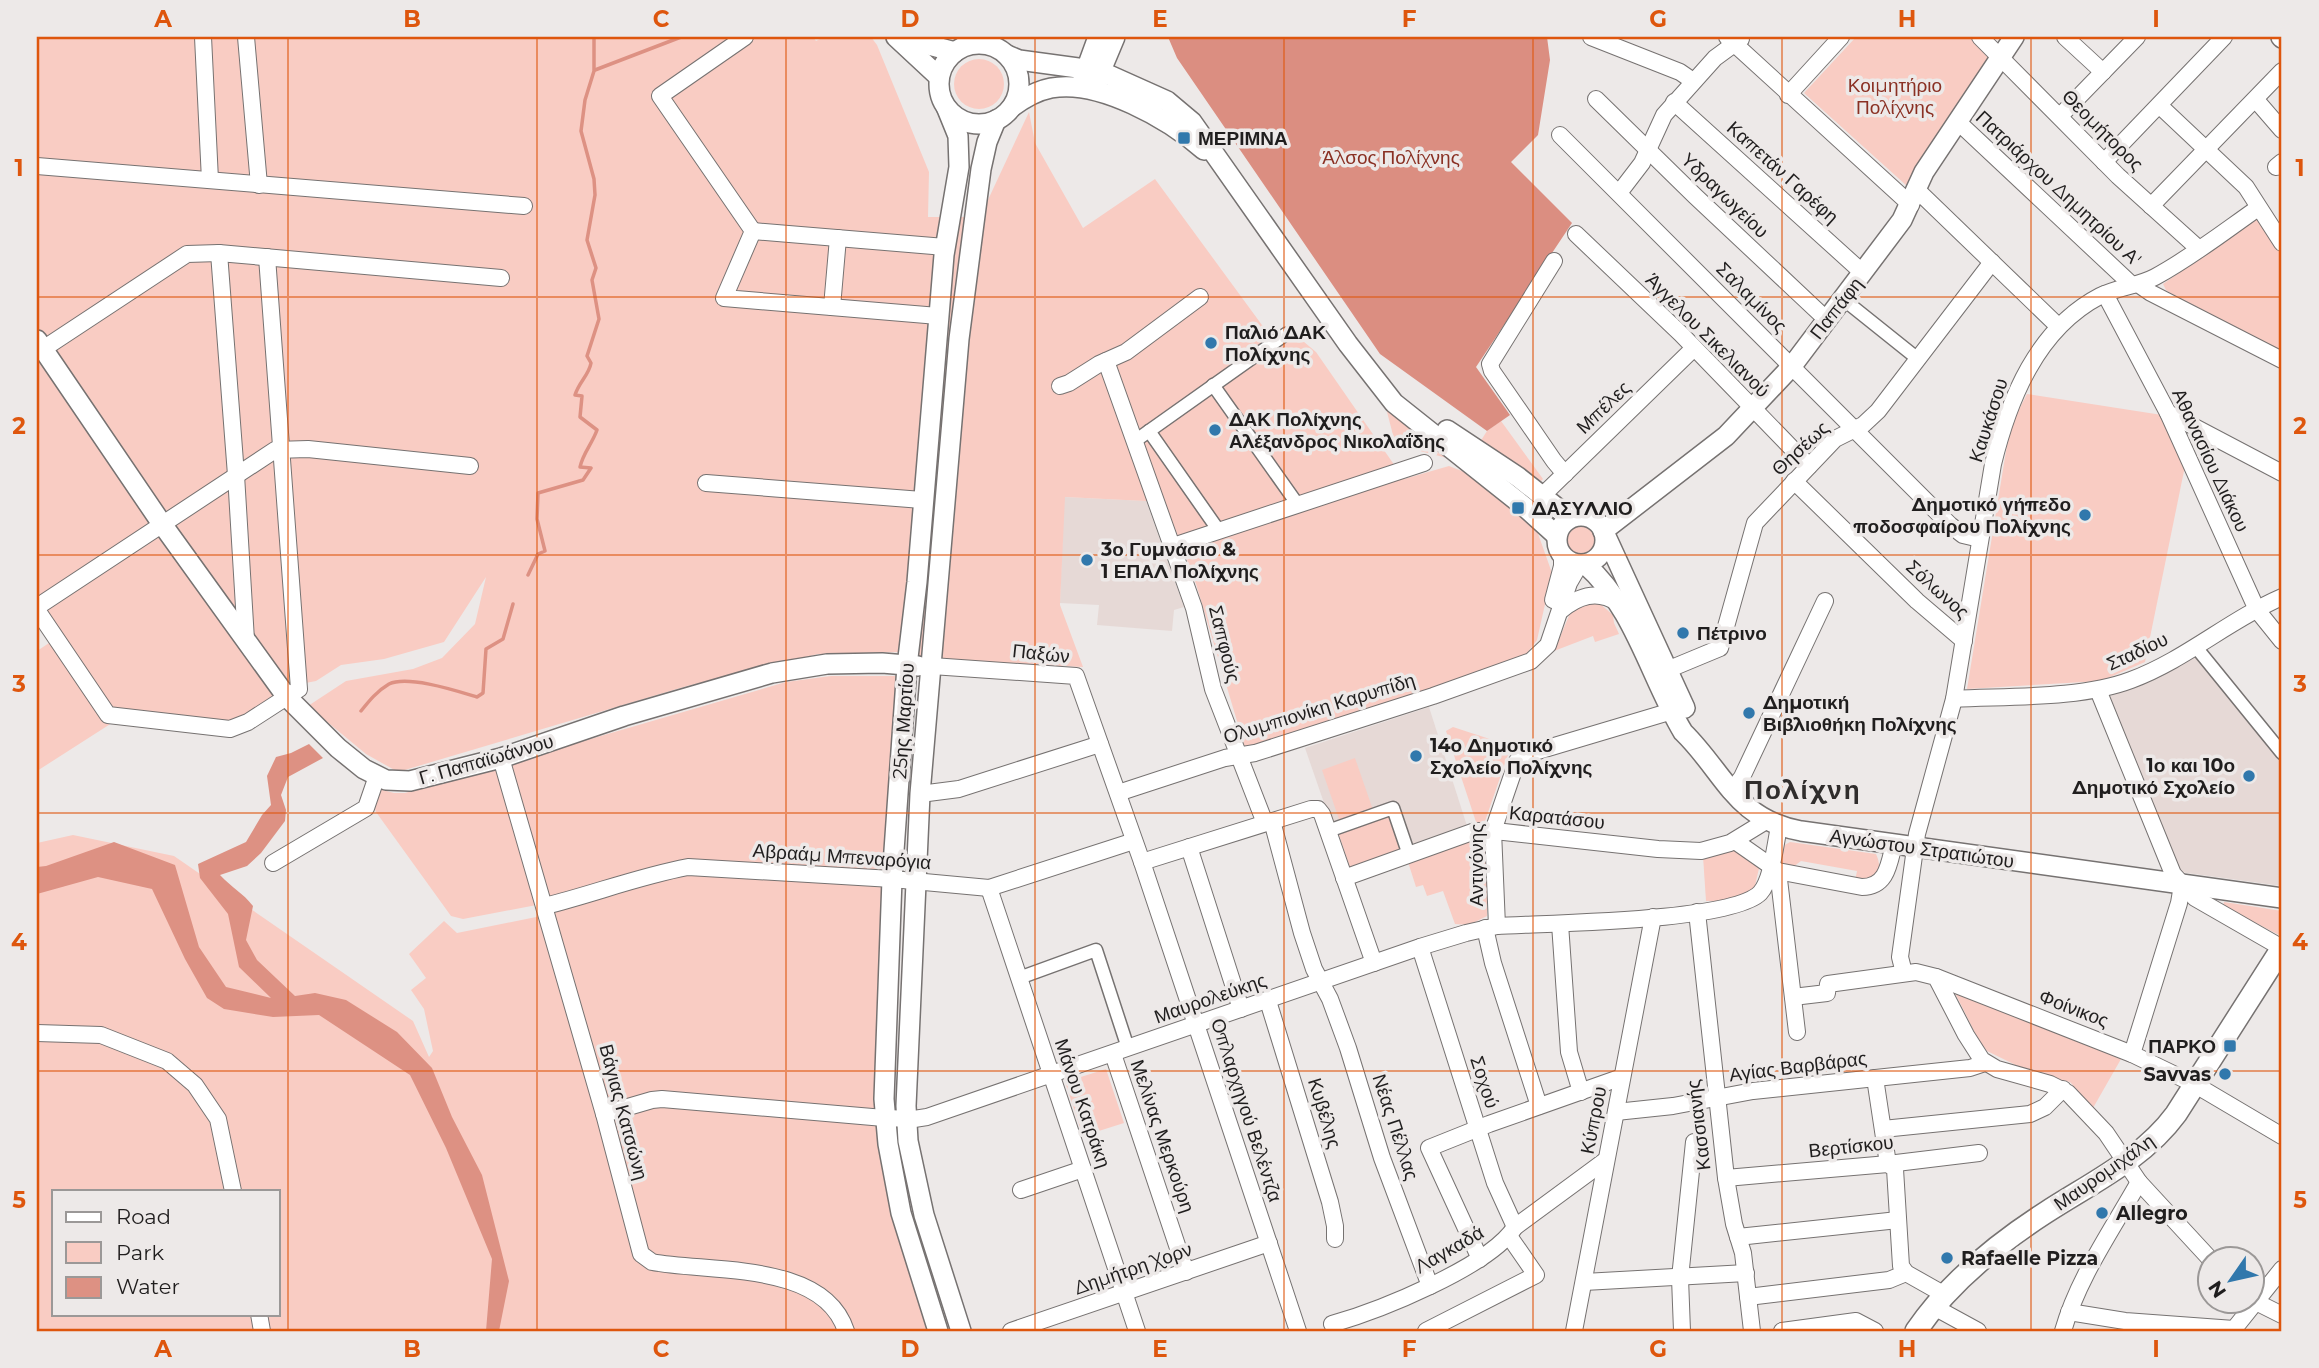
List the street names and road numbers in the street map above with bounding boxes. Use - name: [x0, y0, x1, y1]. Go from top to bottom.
- street label: Θεομήτορος: [2057, 85, 2148, 176]
- street label: Πατριάρχου Δημητρίου Α': [1971, 106, 2146, 271]
- street label: Καπετάν Γαρέφη: [1722, 116, 1843, 228]
- street label: Υδραγωγείου: [1676, 148, 1773, 243]
- street label: Σαλαμίνος: [1712, 257, 1792, 337]
- street label: Άγγελου Σικελιανού: [1641, 269, 1774, 402]
- street label: Παπάφη: [1805, 273, 1868, 344]
- street label: Καυκάσου: [1964, 375, 2013, 465]
- street label: Μπέλες: [1572, 376, 1635, 439]
- street label: Αθανασίου Διάκου: [2167, 385, 2254, 536]
- street label: Θησέως: [1767, 416, 1834, 480]
- street label: Σόλωνος: [1901, 555, 1974, 624]
- street label: Σαπφούς: [1204, 603, 1245, 685]
- street label: Σταδίου: [2103, 627, 2171, 676]
- street label: Παξών: [1011, 639, 1071, 668]
- street label: 25ης Μαρτίου: [888, 662, 919, 780]
- street label: Ολυμπιονίκη Καρυπίδη: [1220, 668, 1418, 749]
- street label: Γ. Παπαϊωάννου: [416, 729, 556, 790]
- street label: Καρατάσου: [1508, 801, 1606, 834]
- street label: Αντιγόνης: [1465, 824, 1488, 906]
- street label: Αγνώστου Στρατιώτου: [1828, 824, 2015, 873]
- street label: Αβραάμ Μπεναρόγια: [752, 839, 932, 874]
- street label: Μαυρολεύκης: [1151, 969, 1269, 1028]
- street label: Φοίνικος: [2036, 985, 2112, 1032]
- street label: Οπλαρχηγού Βελέντζα: [1206, 1016, 1287, 1205]
- street label: Μάνου Κατράκη: [1050, 1036, 1115, 1171]
- street label: Βάγιας Κατσώνη: [594, 1042, 653, 1183]
- street label: Αγίας Βαρβάρας: [1728, 1047, 1868, 1086]
- street label: Σοχού: [1465, 1053, 1504, 1111]
- street label: Μελίνας Μερκούρη: [1126, 1057, 1199, 1216]
- street label: Νέας Πέλλας: [1368, 1071, 1423, 1183]
- street label: Κυβέλης: [1303, 1075, 1346, 1151]
- street label: Κασσιανής: [1682, 1078, 1715, 1172]
- street label: Κύπρου: [1576, 1084, 1611, 1156]
- street label: Μαυρομιχάλη: [2049, 1129, 2159, 1216]
- street label: Βερτίσκου: [1807, 1131, 1895, 1162]
- street label: Λαγκαδά: [1411, 1221, 1488, 1278]
- street label: Δημήτρη Χορν: [1071, 1238, 1195, 1299]

